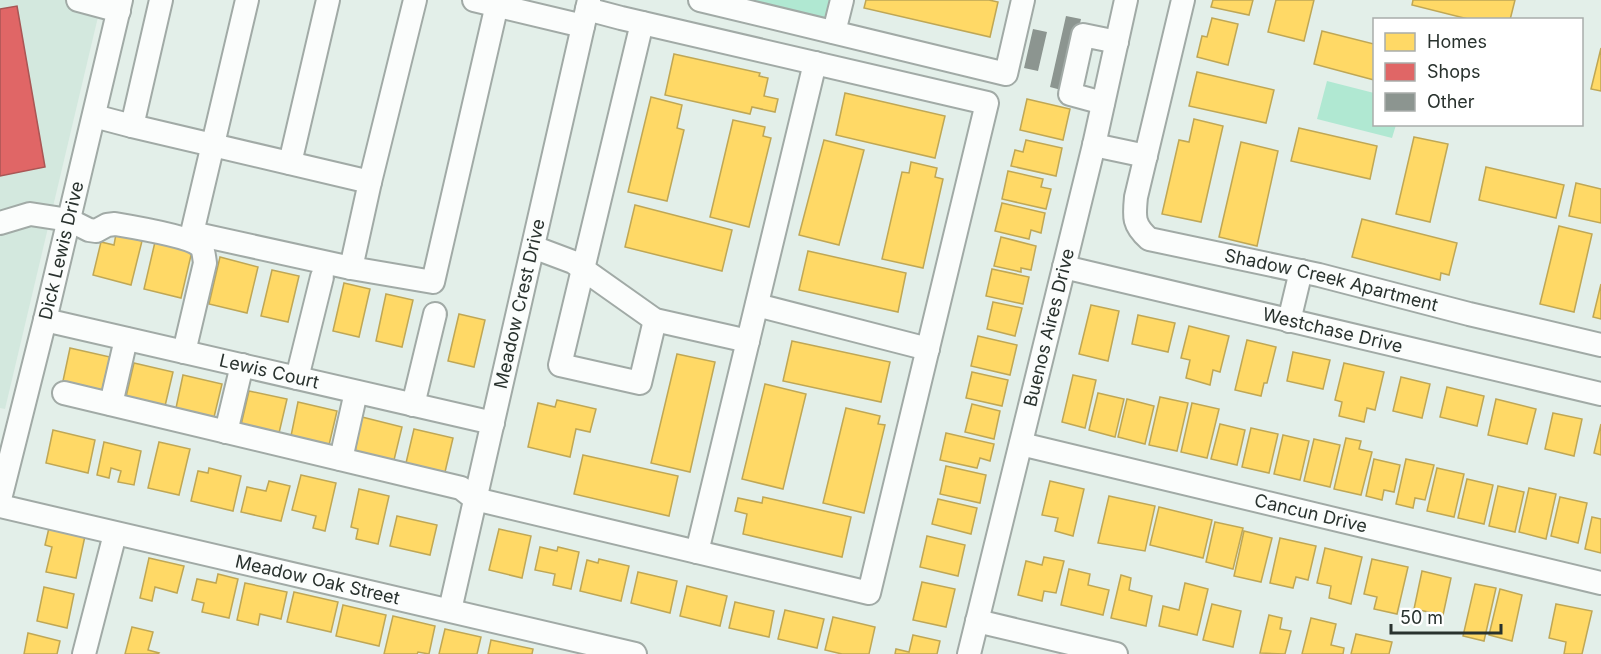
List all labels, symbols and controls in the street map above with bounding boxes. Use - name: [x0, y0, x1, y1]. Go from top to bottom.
- legend: [1373, 18, 1583, 126]
- text: Homes: [1427, 31, 1487, 52]
- text: Shops: [1427, 61, 1481, 82]
- text: Other: [1427, 91, 1475, 112]
- street label: Dick Lewis Drive: [34, 179, 88, 322]
- street label: Meadow Crest Drive: [490, 217, 549, 391]
- street label: Shadow Creek Apartment: [1223, 244, 1440, 316]
- street label: Buenos Aires Drive: [1019, 246, 1078, 409]
- street label: Westchase Drive: [1261, 303, 1405, 357]
- street label: Lewis Court: [217, 349, 321, 393]
- street label: Cancun Drive: [1252, 489, 1369, 537]
- street label: Meadow Oak Street: [233, 551, 402, 609]
- scale bar: [1391, 597, 1500, 635]
- text: 50 m: [1400, 607, 1443, 628]

